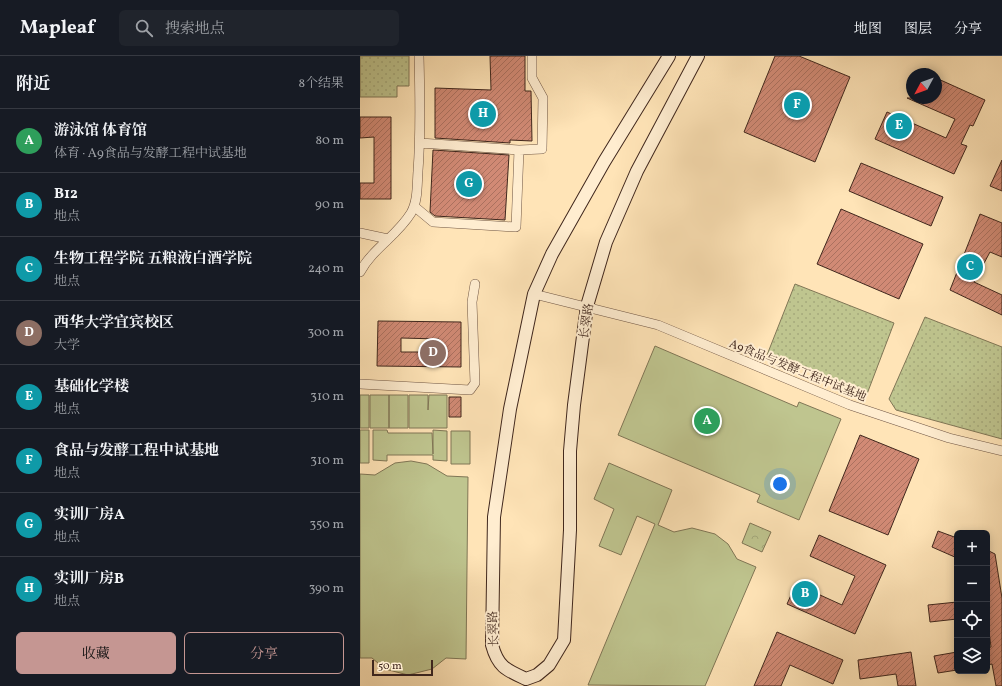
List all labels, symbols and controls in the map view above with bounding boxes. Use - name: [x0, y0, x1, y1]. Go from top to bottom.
- search box: [119, 10, 399, 46]
- text: Mapleaf: [20, 15, 95, 41]
- icon: search: [133, 17, 155, 39]
- text: 搜索地点: [165, 19, 225, 40]
- text: 地图: [854, 20, 882, 39]
- text: 图层: [904, 20, 932, 39]
- text: 分享: [954, 20, 982, 39]
- north arrow: [906, 68, 942, 104]
- text: 附近: [16, 73, 50, 96]
- text: 8个结果: [298, 75, 344, 93]
- pin: F: [784, 90, 810, 120]
- pin: H: [470, 99, 496, 129]
- pin: E: [886, 111, 912, 141]
- text: 游泳馆 体育馆: [54, 121, 147, 142]
- text: A: [24, 132, 34, 150]
- text: 80 m: [315, 132, 344, 150]
- text: 体育 · A9食品与发酵工程中试基地: [54, 145, 247, 163]
- pin: G: [456, 169, 482, 199]
- text: B12: [54, 184, 78, 205]
- text: B: [25, 196, 33, 214]
- text: 90 m: [315, 196, 344, 214]
- text: 地点: [54, 208, 80, 226]
- text: 生物工程学院 五粮液白酒学院: [54, 249, 252, 270]
- pin: C: [957, 252, 983, 282]
- text: C: [25, 260, 33, 278]
- text: 240 m: [308, 260, 344, 278]
- text: 地点: [54, 273, 80, 291]
- street label: 长翠路: [576, 302, 598, 340]
- text: 西华大学宜宾校区: [54, 313, 174, 334]
- text: D: [24, 324, 34, 342]
- text: 300 m: [308, 324, 344, 342]
- street label: A9食品与发酵工程中试基地: [727, 336, 869, 406]
- text: 大学: [54, 337, 80, 355]
- pin: D: [420, 338, 446, 368]
- text: 基础化学楼: [54, 377, 129, 398]
- text: E: [25, 388, 33, 406]
- text: 310 m: [310, 388, 344, 406]
- text: 地点: [54, 401, 80, 419]
- pin: A: [694, 406, 720, 436]
- text: 食品与发酵工程中试基地: [54, 441, 219, 462]
- text: F: [25, 452, 33, 470]
- text: 310 m: [310, 452, 344, 470]
- text: 地点: [54, 465, 80, 483]
- your location: [770, 474, 790, 494]
- text: 实训厂房A: [54, 505, 125, 526]
- text: G: [24, 516, 34, 534]
- text: 350 m: [309, 516, 344, 534]
- text: 地点: [54, 529, 80, 547]
- map controls: [954, 530, 990, 674]
- button: +: [954, 530, 990, 566]
- button: −: [954, 566, 990, 602]
- text: 实训厂房B: [54, 569, 124, 590]
- pin: B: [792, 579, 818, 609]
- text: H: [24, 580, 34, 598]
- text: 390 m: [309, 580, 344, 598]
- text: 地点: [54, 593, 80, 611]
- button: locate: [954, 602, 990, 638]
- street label: 长翠路: [485, 611, 503, 647]
- button: 收藏: [16, 632, 176, 674]
- button: 分享: [184, 632, 344, 674]
- button: layers: [954, 638, 990, 674]
- scale bar: [372, 658, 433, 677]
- text: 50 m: [378, 659, 402, 674]

